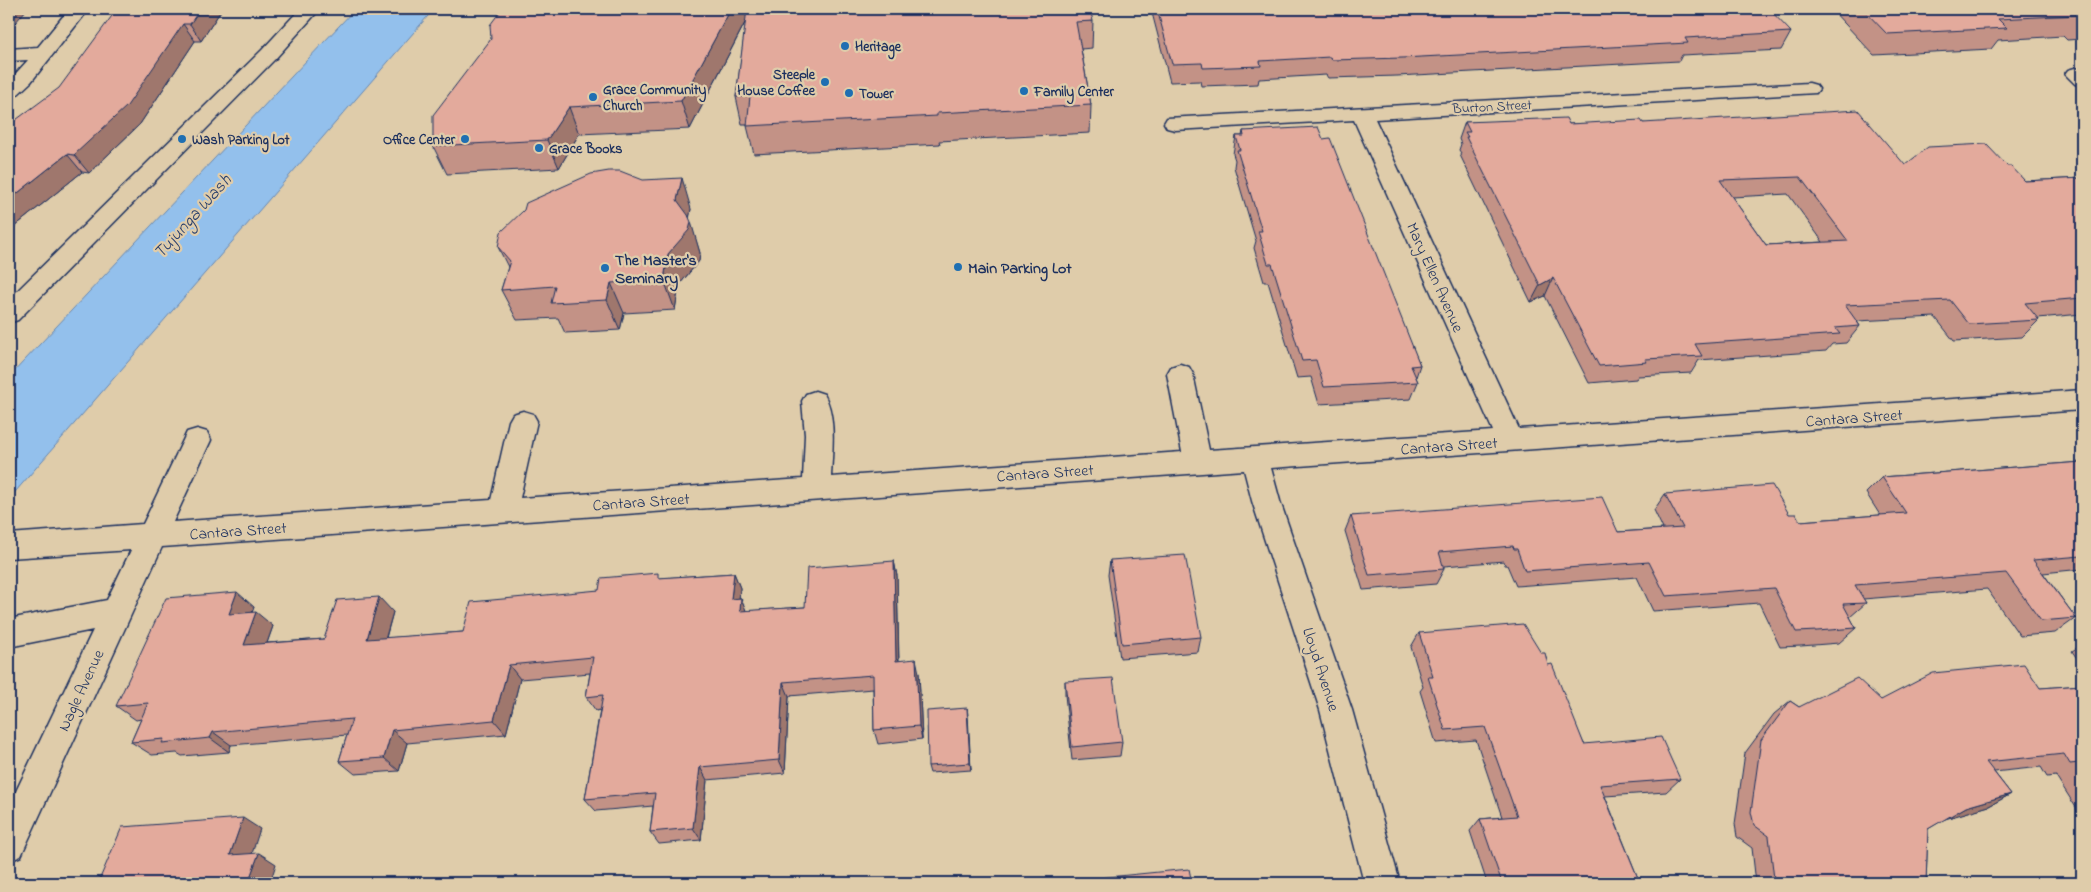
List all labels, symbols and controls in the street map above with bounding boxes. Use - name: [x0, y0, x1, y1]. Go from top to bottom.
- place label: Heritage: [855, 37, 902, 60]
- marker: Heritage: [839, 40, 851, 52]
- place label: Steeple House Coffee: [737, 65, 816, 102]
- marker: Steeple House Coffee: [819, 76, 831, 88]
- place label: Grace Community Church: [603, 80, 706, 117]
- place label: Family Center: [1033, 82, 1114, 105]
- place label: Tower: [859, 84, 894, 105]
- marker: Family Center: [1018, 85, 1030, 97]
- marker: Tower: [843, 87, 855, 99]
- marker: Grace Community Church: [587, 91, 599, 103]
- street label: Burton Street: [1451, 95, 1533, 120]
- place label: Wash Parking Lot: [192, 130, 290, 153]
- place label: Office Center: [383, 130, 456, 151]
- marker: Wash Parking Lot: [176, 133, 188, 145]
- marker: Office Center: [459, 133, 471, 145]
- place label: Grace Books: [549, 139, 623, 160]
- marker: Grace Books: [533, 142, 545, 154]
- water label: Tujunga Wash: [148, 169, 239, 265]
- street label: Mary Ellen Avenue: [1399, 219, 1470, 337]
- place label: The Master's Seminary: [615, 249, 697, 292]
- place label: Main Parking Lot: [968, 257, 1072, 282]
- marker: Main Parking Lot: [952, 261, 964, 273]
- marker: The Master's Seminary: [599, 262, 611, 274]
- street label: Cantara Street: [1805, 404, 1904, 434]
- street label: Cantara Street: [1400, 432, 1499, 462]
- street label: Cantara Street: [996, 459, 1095, 489]
- street label: Cantara Street: [592, 488, 691, 518]
- street label: Cantara Street: [189, 517, 288, 547]
- street label: Lloyd Avenue: [1295, 624, 1345, 716]
- street label: Nagle Avenue: [52, 645, 112, 736]

